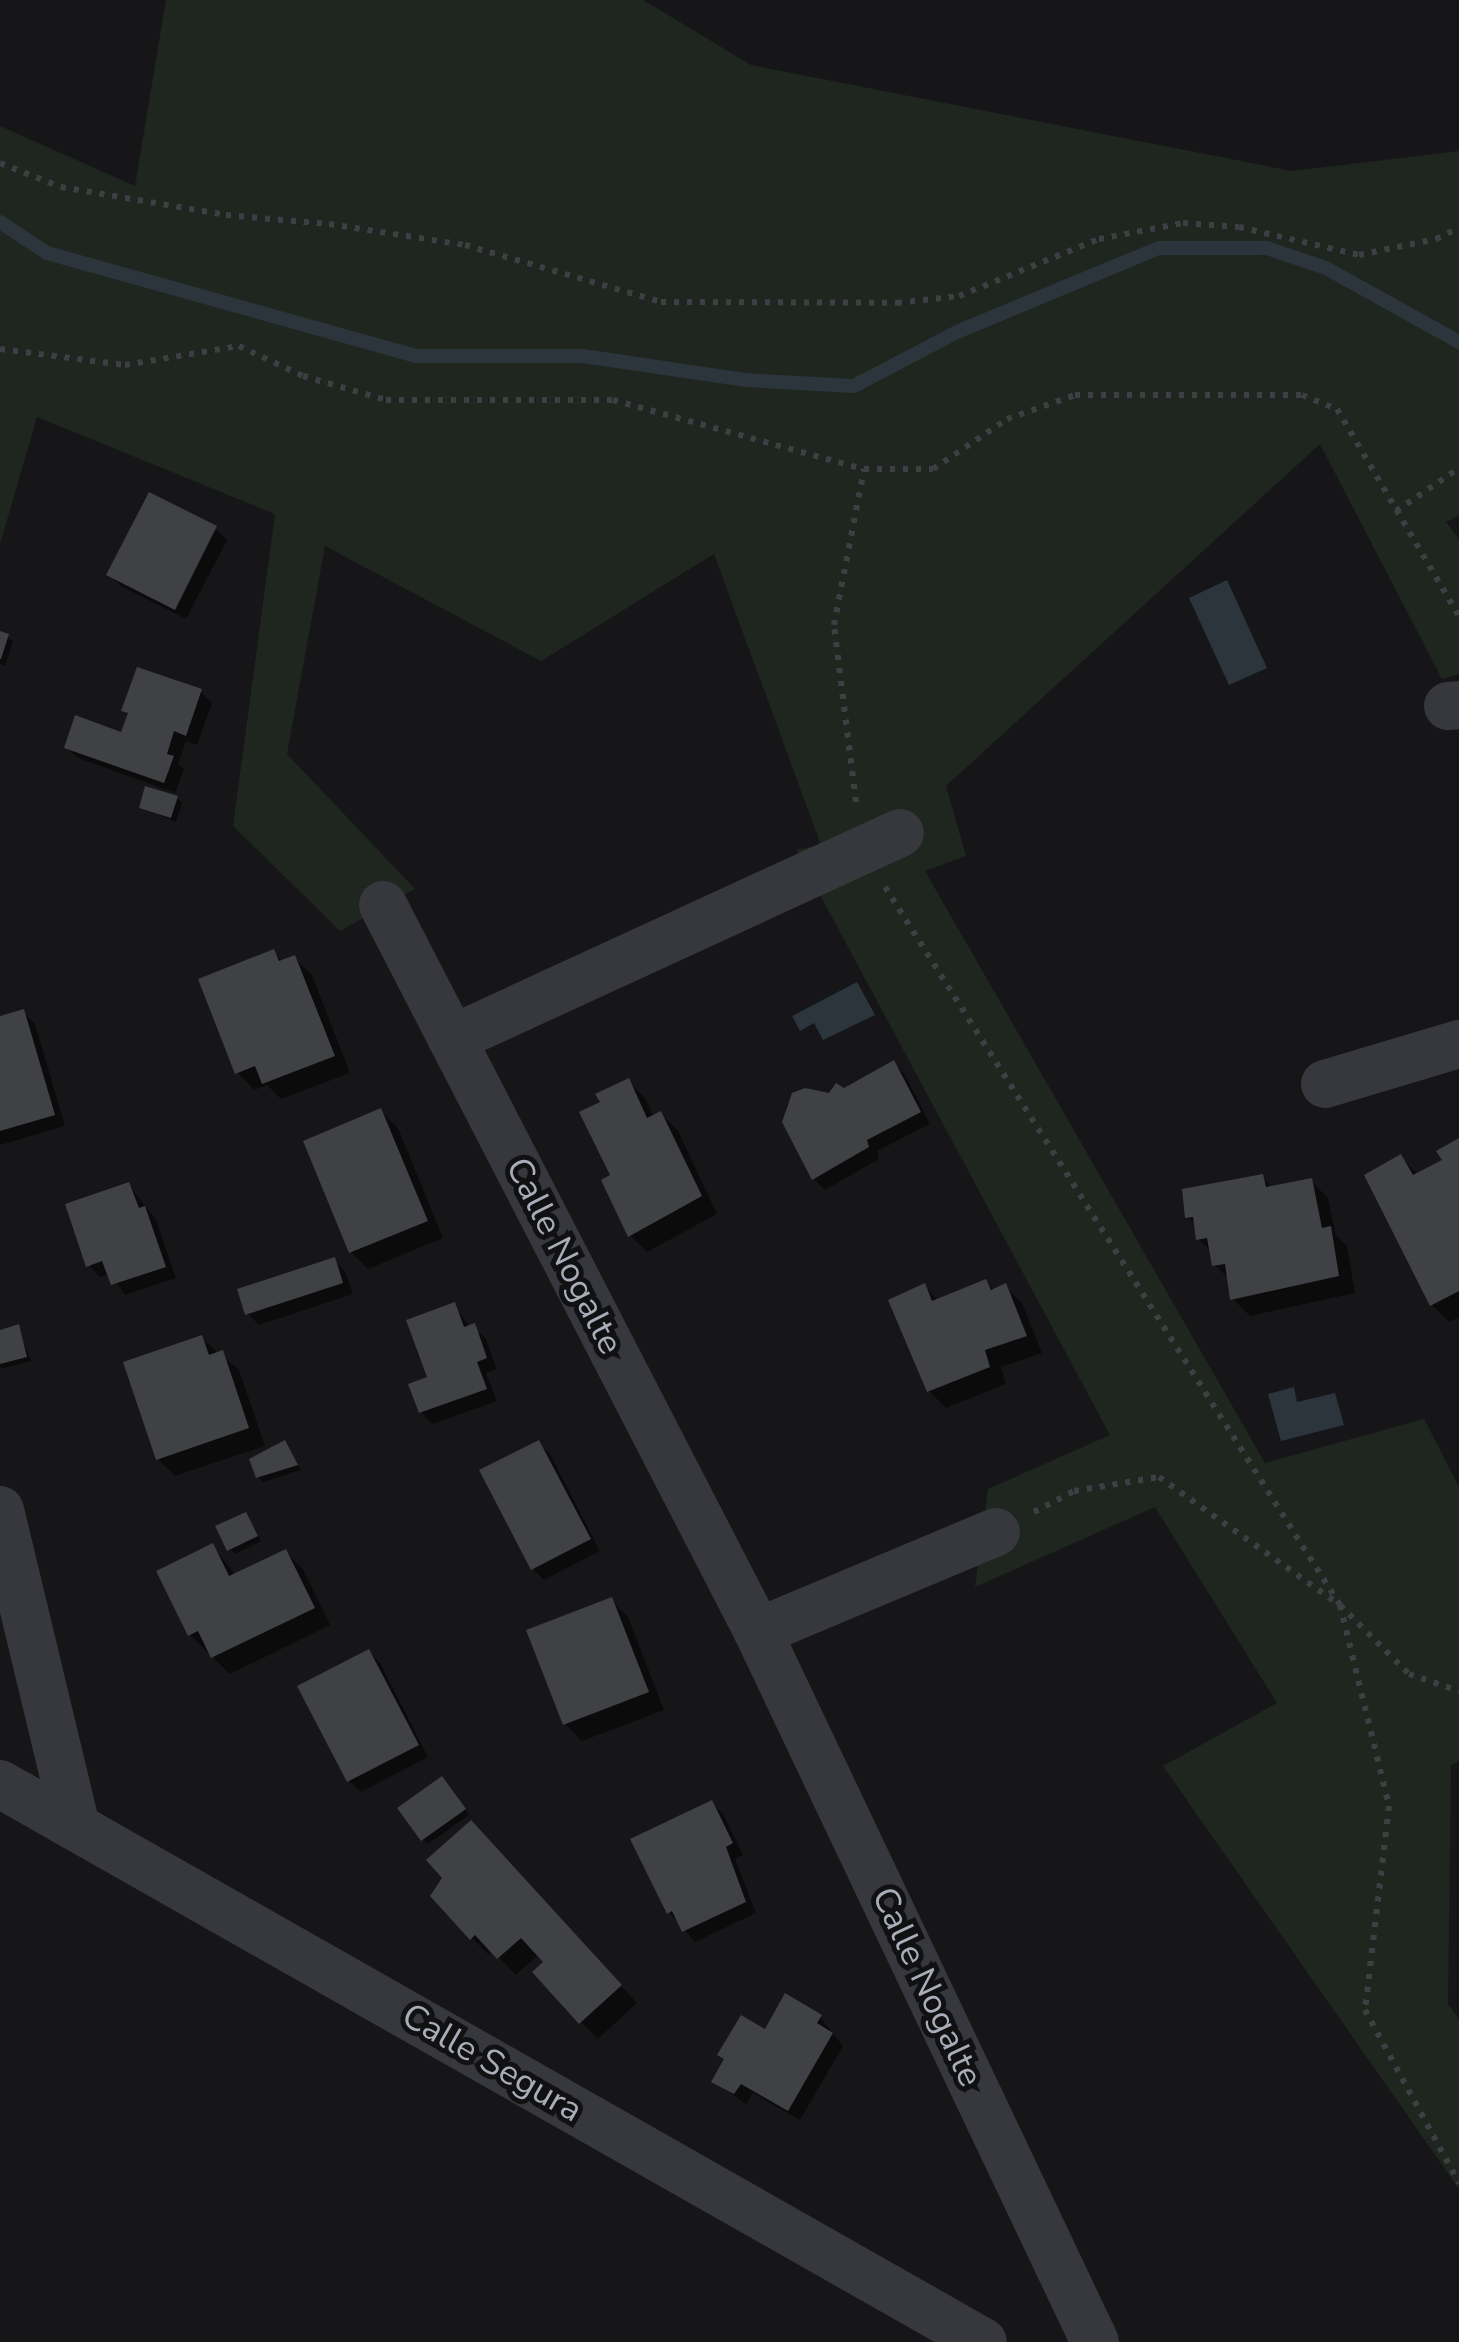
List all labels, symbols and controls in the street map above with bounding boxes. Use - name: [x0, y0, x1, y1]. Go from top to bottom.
- street label: Calle Nogalte: [497, 1151, 631, 1361]
- street label: Calle Nogalte: [863, 1881, 991, 2093]
- street label: Calle Segura: [395, 1995, 589, 2131]

